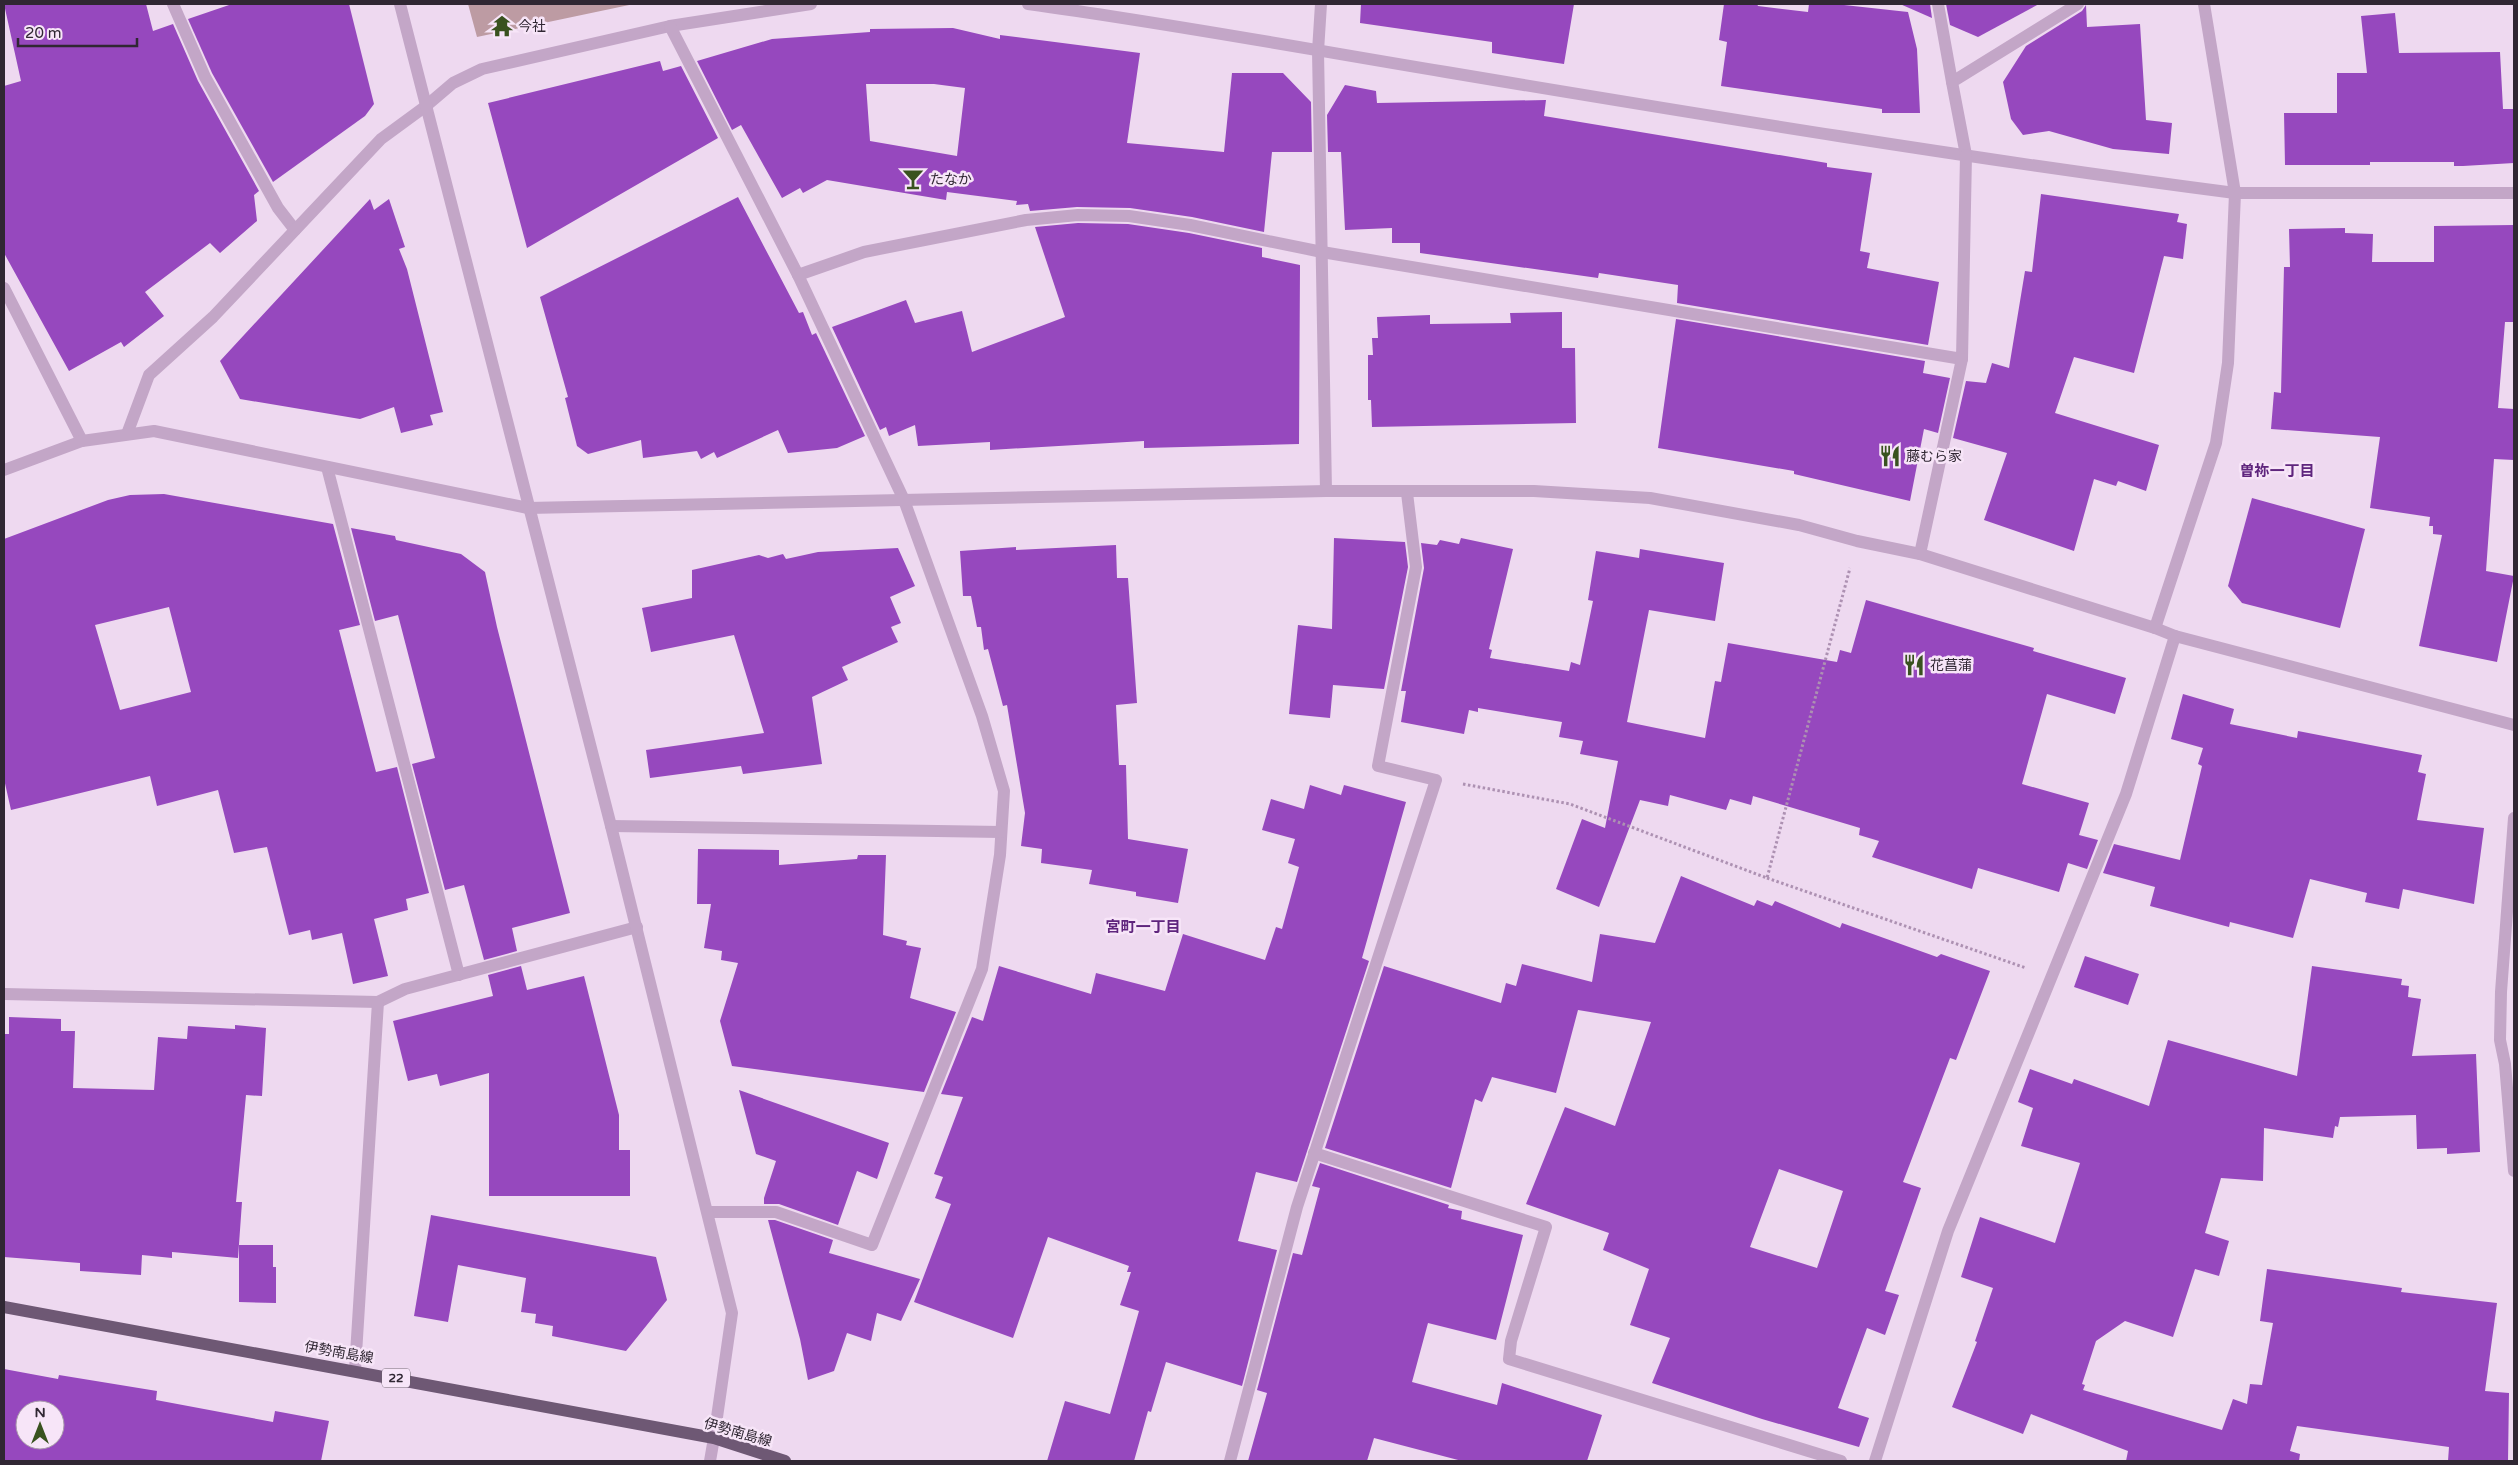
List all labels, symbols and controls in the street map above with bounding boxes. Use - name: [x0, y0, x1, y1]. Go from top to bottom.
- temple icon: 今社: [489, 13, 515, 39]
- scale bar: [18, 15, 136, 47]
- place label: 今社: [518, 18, 546, 35]
- text: 20 m: [25, 24, 62, 42]
- bar icon: たなか: [900, 166, 926, 192]
- place label: たなか: [930, 171, 972, 188]
- restaurant icon: 藤むら家: [1877, 443, 1903, 469]
- place label: 藤むら家: [1906, 448, 1962, 465]
- district label: 曽祢一丁目: [2239, 462, 2315, 480]
- restaurant icon: 花菖蒲: [1901, 652, 1927, 678]
- place label: 花菖蒲: [1930, 657, 1972, 674]
- district label: 宮町一丁目: [1105, 918, 1181, 936]
- street label: 伊勢南島線: [303, 1338, 375, 1367]
- road number: 22: [382, 1369, 410, 1388]
- north arrow: [15, 1400, 65, 1450]
- text: N: [34, 1404, 46, 1421]
- street label: 伊勢南島線: [702, 1415, 774, 1450]

